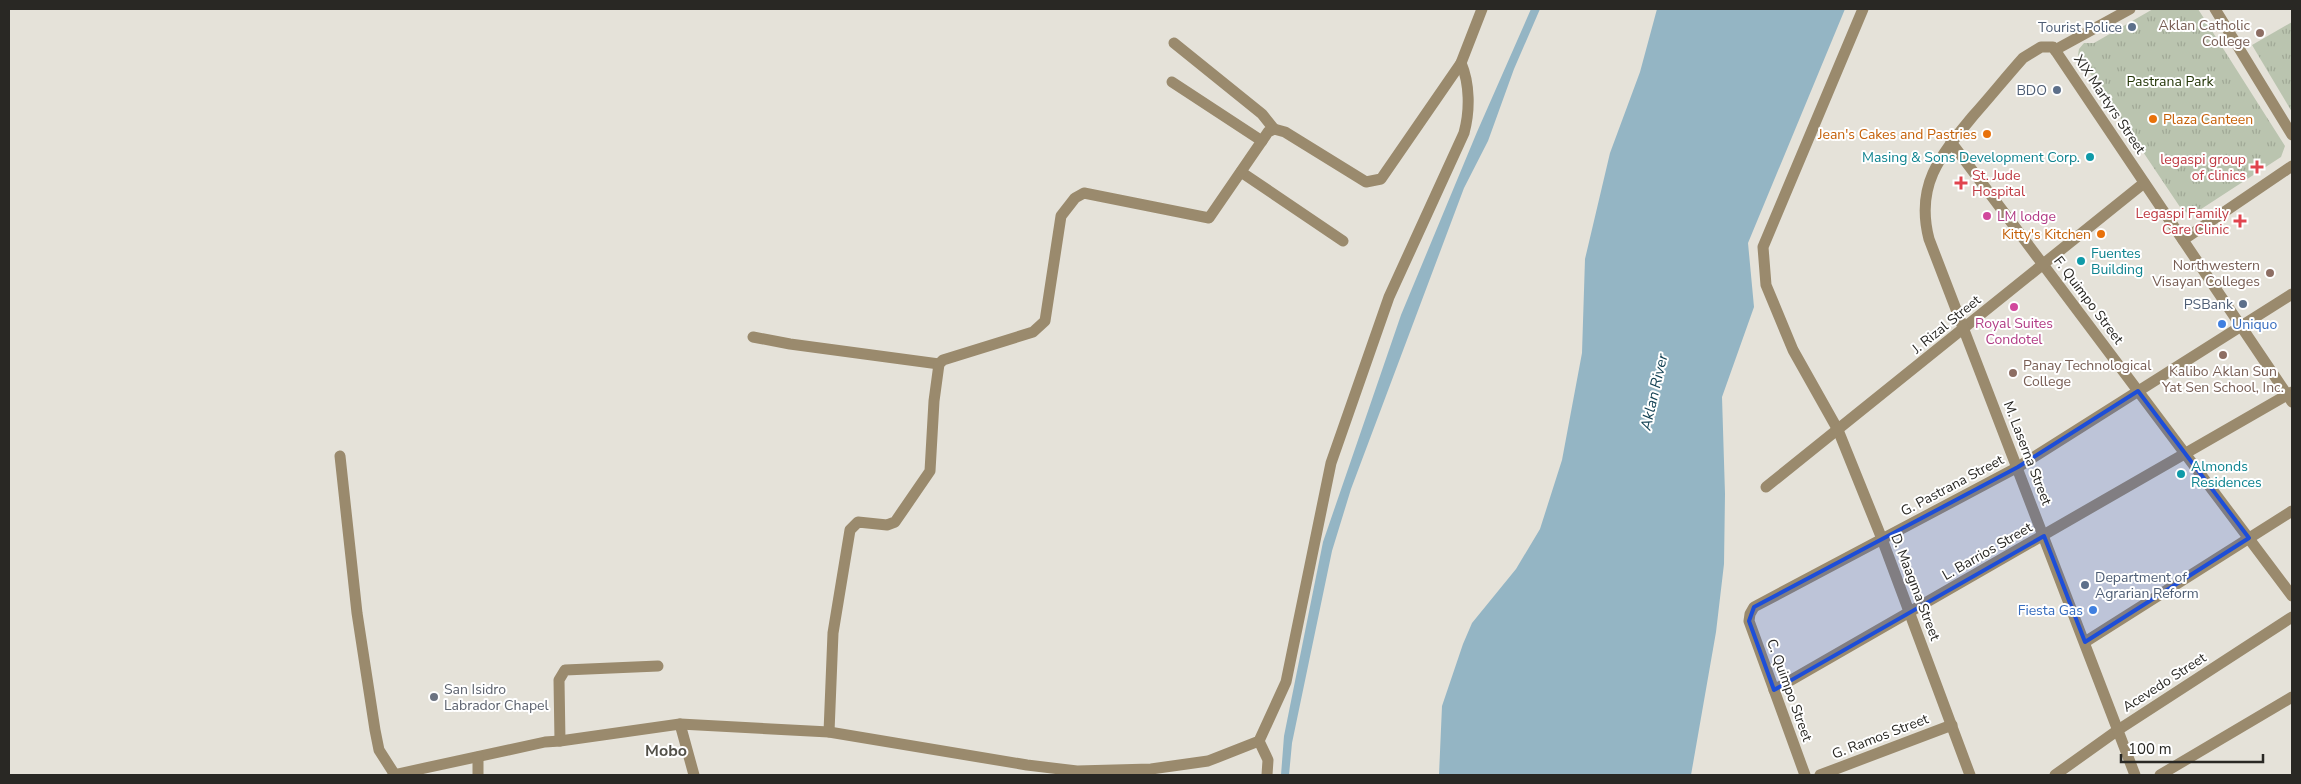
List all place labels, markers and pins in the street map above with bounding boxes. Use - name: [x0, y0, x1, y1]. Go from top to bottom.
- place label: Aklan Catholic College: [2159, 16, 2251, 51]
- place label: Tourist Police: [2038, 18, 2122, 37]
- marker: Tourist Police: [2126, 21, 2138, 33]
- marker: Aklan Catholic College: [2254, 27, 2266, 39]
- place label: BDO: [2016, 81, 2047, 100]
- marker: BDO: [2051, 84, 2063, 96]
- place label: Plaza Canteen: [2163, 110, 2253, 129]
- marker: Plaza Canteen: [2147, 113, 2159, 125]
- place label: Jean's Cakes and Pastries: [1817, 125, 1977, 144]
- marker: Jean's Cakes and Pastries: [1981, 128, 1993, 140]
- place label: Masing & Sons Development Corp.: [1862, 148, 2080, 167]
- place label: legaspi group of clinics: [2160, 150, 2246, 185]
- marker: Masing & Sons Development Corp.: [2084, 151, 2096, 163]
- marker: legaspi group of clinics: [2250, 160, 2264, 174]
- place label: St. Jude Hospital: [1972, 166, 2026, 201]
- marker: St. Jude Hospital: [1954, 176, 1968, 190]
- place label: Legaspi Family Care Clinic: [2135, 204, 2230, 239]
- place label: LM lodge: [1997, 207, 2056, 226]
- marker: LM lodge: [1981, 210, 1993, 222]
- marker: Legaspi Family Care Clinic: [2233, 214, 2247, 228]
- place label: Kitty's Kitchen: [2002, 225, 2091, 244]
- marker: Kitty's Kitchen: [2095, 228, 2107, 240]
- place label: Fuentes Building: [2091, 244, 2143, 279]
- marker: Fuentes Building: [2075, 255, 2087, 267]
- place label: Northwestern Visayan Colleges: [2151, 256, 2260, 291]
- marker: Northwestern Visayan Colleges: [2264, 267, 2276, 279]
- place label: PSBank: [2184, 295, 2234, 314]
- marker: PSBank: [2237, 298, 2249, 310]
- marker: Royal Suites Condotel: [2008, 301, 2020, 313]
- place label: Royal Suites Condotel: [1975, 314, 2053, 349]
- place label: Uniquo: [2232, 315, 2277, 334]
- marker: Uniquo: [2216, 318, 2228, 330]
- marker: Kalibo Aklan Sun Yat Sen School, Inc.: [2217, 349, 2229, 361]
- place label: Panay Technological College: [2023, 356, 2152, 391]
- place label: Kalibo Aklan Sun Yat Sen School, Inc.: [2161, 362, 2284, 397]
- marker: Panay Technological College: [2007, 367, 2019, 379]
- place label: Almonds Residences: [2191, 457, 2262, 492]
- marker: Almonds Residences: [2175, 468, 2187, 480]
- place label: Department of Agrarian Reform: [2095, 568, 2199, 603]
- marker: Department of Agrarian Reform: [2079, 579, 2091, 591]
- place label: Fiesta Gas: [2018, 601, 2083, 620]
- marker: Fiesta Gas: [2087, 604, 2099, 616]
- place label: San Isidro Labrador Chapel: [444, 680, 550, 715]
- marker: San Isidro Labrador Chapel: [428, 691, 440, 703]

